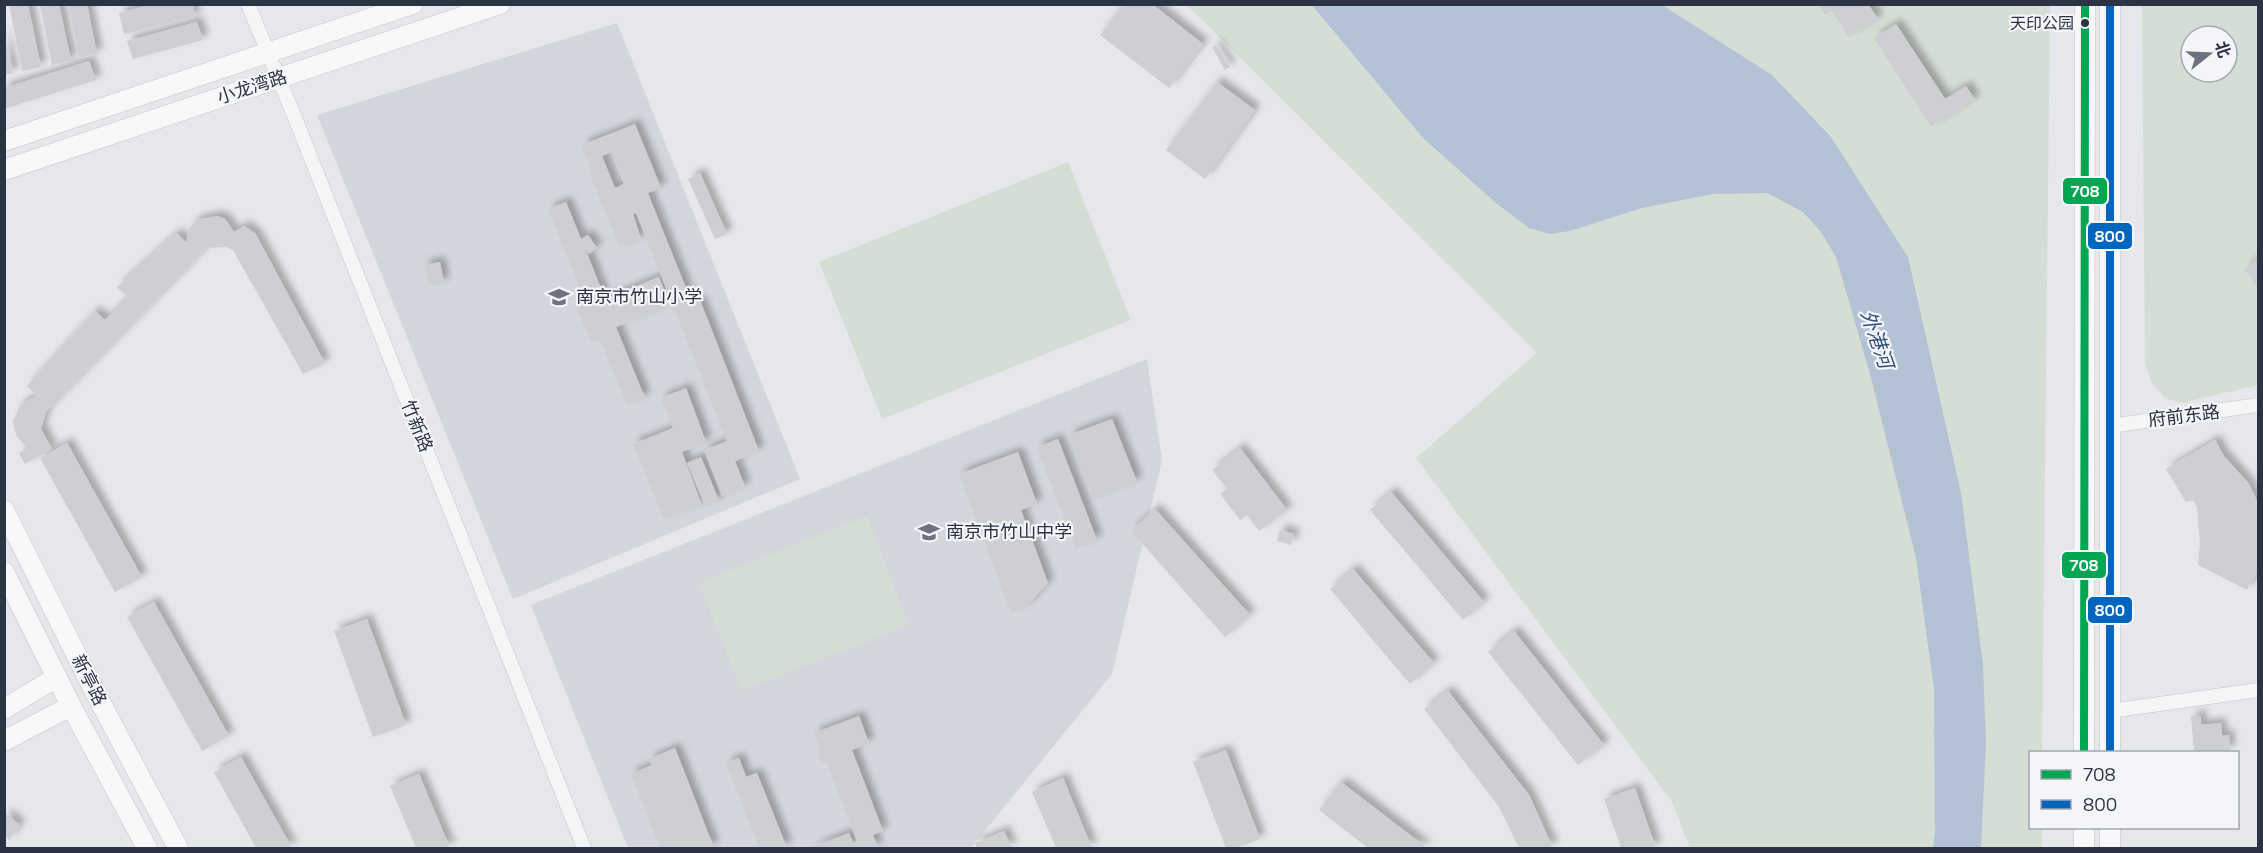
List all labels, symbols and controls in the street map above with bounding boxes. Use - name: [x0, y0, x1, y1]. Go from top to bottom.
- place label: 天印公园: [2010, 13, 2074, 34]
- marker: 天印公园: [2079, 17, 2091, 29]
- north arrow: [2179, 24, 2239, 84]
- text: 北: [2210, 39, 2235, 60]
- street label: 小龙湾路: [214, 64, 290, 109]
- line badge: 708: [2062, 177, 2108, 205]
- text: 708: [2071, 181, 2100, 202]
- line badge: 800: [2087, 222, 2133, 250]
- text: 800: [2095, 226, 2125, 247]
- school or university icon: 南京市竹山小学: [547, 285, 571, 309]
- place label: 南京市竹山小学: [576, 285, 702, 308]
- water label: 外港河: [1855, 306, 1900, 375]
- street label: 竹新路: [397, 396, 438, 455]
- street label: 府前东路: [2147, 400, 2221, 431]
- school or university icon: 南京市竹山中学: [917, 520, 941, 544]
- place label: 南京市竹山中学: [946, 520, 1072, 543]
- line badge: 708: [2061, 551, 2107, 579]
- text: 708: [2070, 555, 2099, 576]
- line badge: 800: [2087, 596, 2133, 624]
- text: 800: [2095, 600, 2125, 621]
- street label: 新亭路: [67, 650, 112, 709]
- legend: [2029, 751, 2239, 829]
- text: 708: [2083, 763, 2116, 786]
- text: 800: [2083, 793, 2117, 816]

